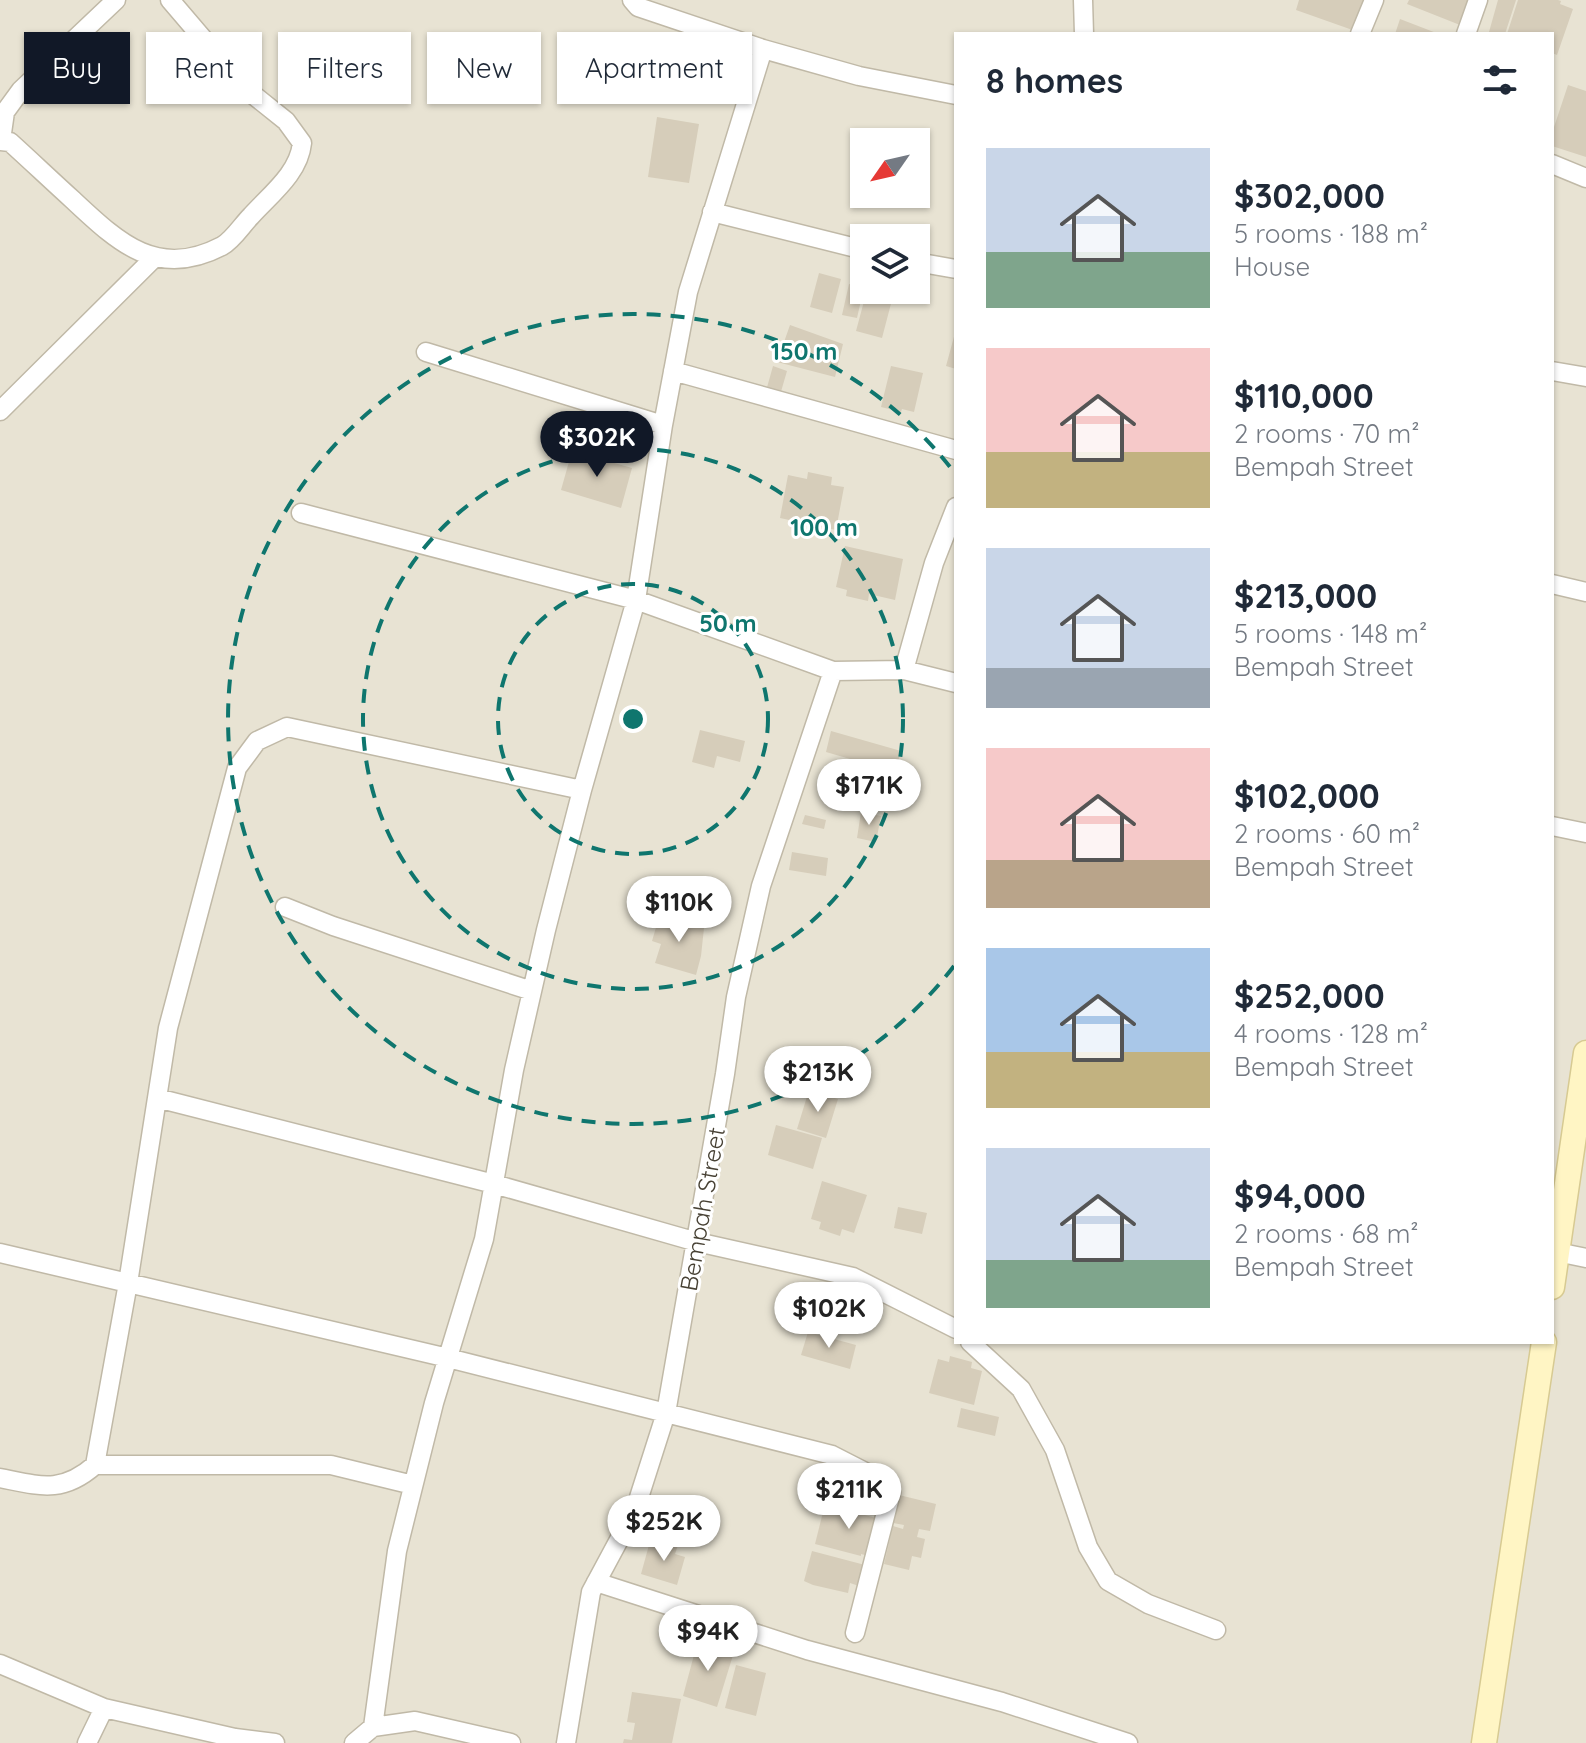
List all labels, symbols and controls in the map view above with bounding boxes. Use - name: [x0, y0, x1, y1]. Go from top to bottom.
- chip: Buy: [24, 32, 130, 104]
- chip: Rent: [146, 32, 262, 104]
- chip: Filters: [278, 32, 411, 104]
- chip: New: [427, 32, 541, 104]
- chip: Apartment: [557, 32, 752, 104]
- icon: filters: [1478, 58, 1522, 102]
- text: 8 homes: [986, 59, 1123, 102]
- north arrow: [850, 128, 930, 208]
- map controls: [850, 128, 930, 304]
- text: $302,000: [1234, 174, 1385, 217]
- icon: home: [1050, 180, 1146, 276]
- text: 5 rooms · 188 m²: [1234, 217, 1428, 250]
- button: layers: [850, 224, 930, 304]
- text: House: [1234, 250, 1310, 283]
- text: 150 m: [771, 336, 837, 366]
- text: $110,000: [1234, 374, 1374, 417]
- icon: home: [1050, 380, 1146, 476]
- pin: $302K: [541, 411, 653, 479]
- text: 2 rooms · 70 m²: [1234, 417, 1419, 450]
- text: $302K: [558, 420, 636, 453]
- text: Bempah Street: [1234, 450, 1414, 483]
- text: 100 m: [790, 512, 858, 542]
- text: $213,000: [1234, 574, 1377, 617]
- icon: home: [1050, 580, 1146, 676]
- text: 50 m: [699, 608, 757, 638]
- text: 5 rooms · 148 m²: [1234, 617, 1427, 650]
- text: Bempah Street: [1234, 650, 1414, 683]
- centre of rings: [619, 705, 647, 733]
- pin: $171K: [813, 759, 925, 827]
- text: $171K: [835, 768, 903, 801]
- text: $102,000: [1234, 774, 1380, 817]
- icon: home: [1050, 780, 1146, 876]
- text: 2 rooms · 60 m²: [1234, 817, 1420, 850]
- text: Bempah Street: [1234, 850, 1414, 883]
- pin: $110K: [623, 876, 735, 944]
- text: $110K: [645, 885, 713, 918]
- text: $252,000: [1234, 974, 1385, 1017]
- icon: home: [1050, 980, 1146, 1076]
- text: 4 rooms · 128 m²: [1234, 1017, 1428, 1050]
- pin: $213K: [762, 1046, 874, 1114]
- text: Bempah Street: [1234, 1050, 1414, 1083]
- text: $213K: [782, 1055, 854, 1088]
- street label: Bempah Street: [673, 1125, 731, 1293]
- text: $94,000: [1234, 1174, 1366, 1217]
- icon: home: [1050, 1180, 1146, 1276]
- text: 2 rooms · 68 m²: [1234, 1217, 1419, 1250]
- text: Bempah Street: [1234, 1250, 1414, 1283]
- pin: $102K: [773, 1282, 885, 1350]
- text: $102K: [792, 1291, 866, 1324]
- pin: $211K: [793, 1463, 905, 1531]
- text: $211K: [815, 1472, 883, 1505]
- pin: $252K: [608, 1495, 720, 1563]
- text: $252K: [625, 1504, 703, 1537]
- pin: $94K: [661, 1605, 755, 1673]
- text: $94K: [677, 1614, 739, 1647]

